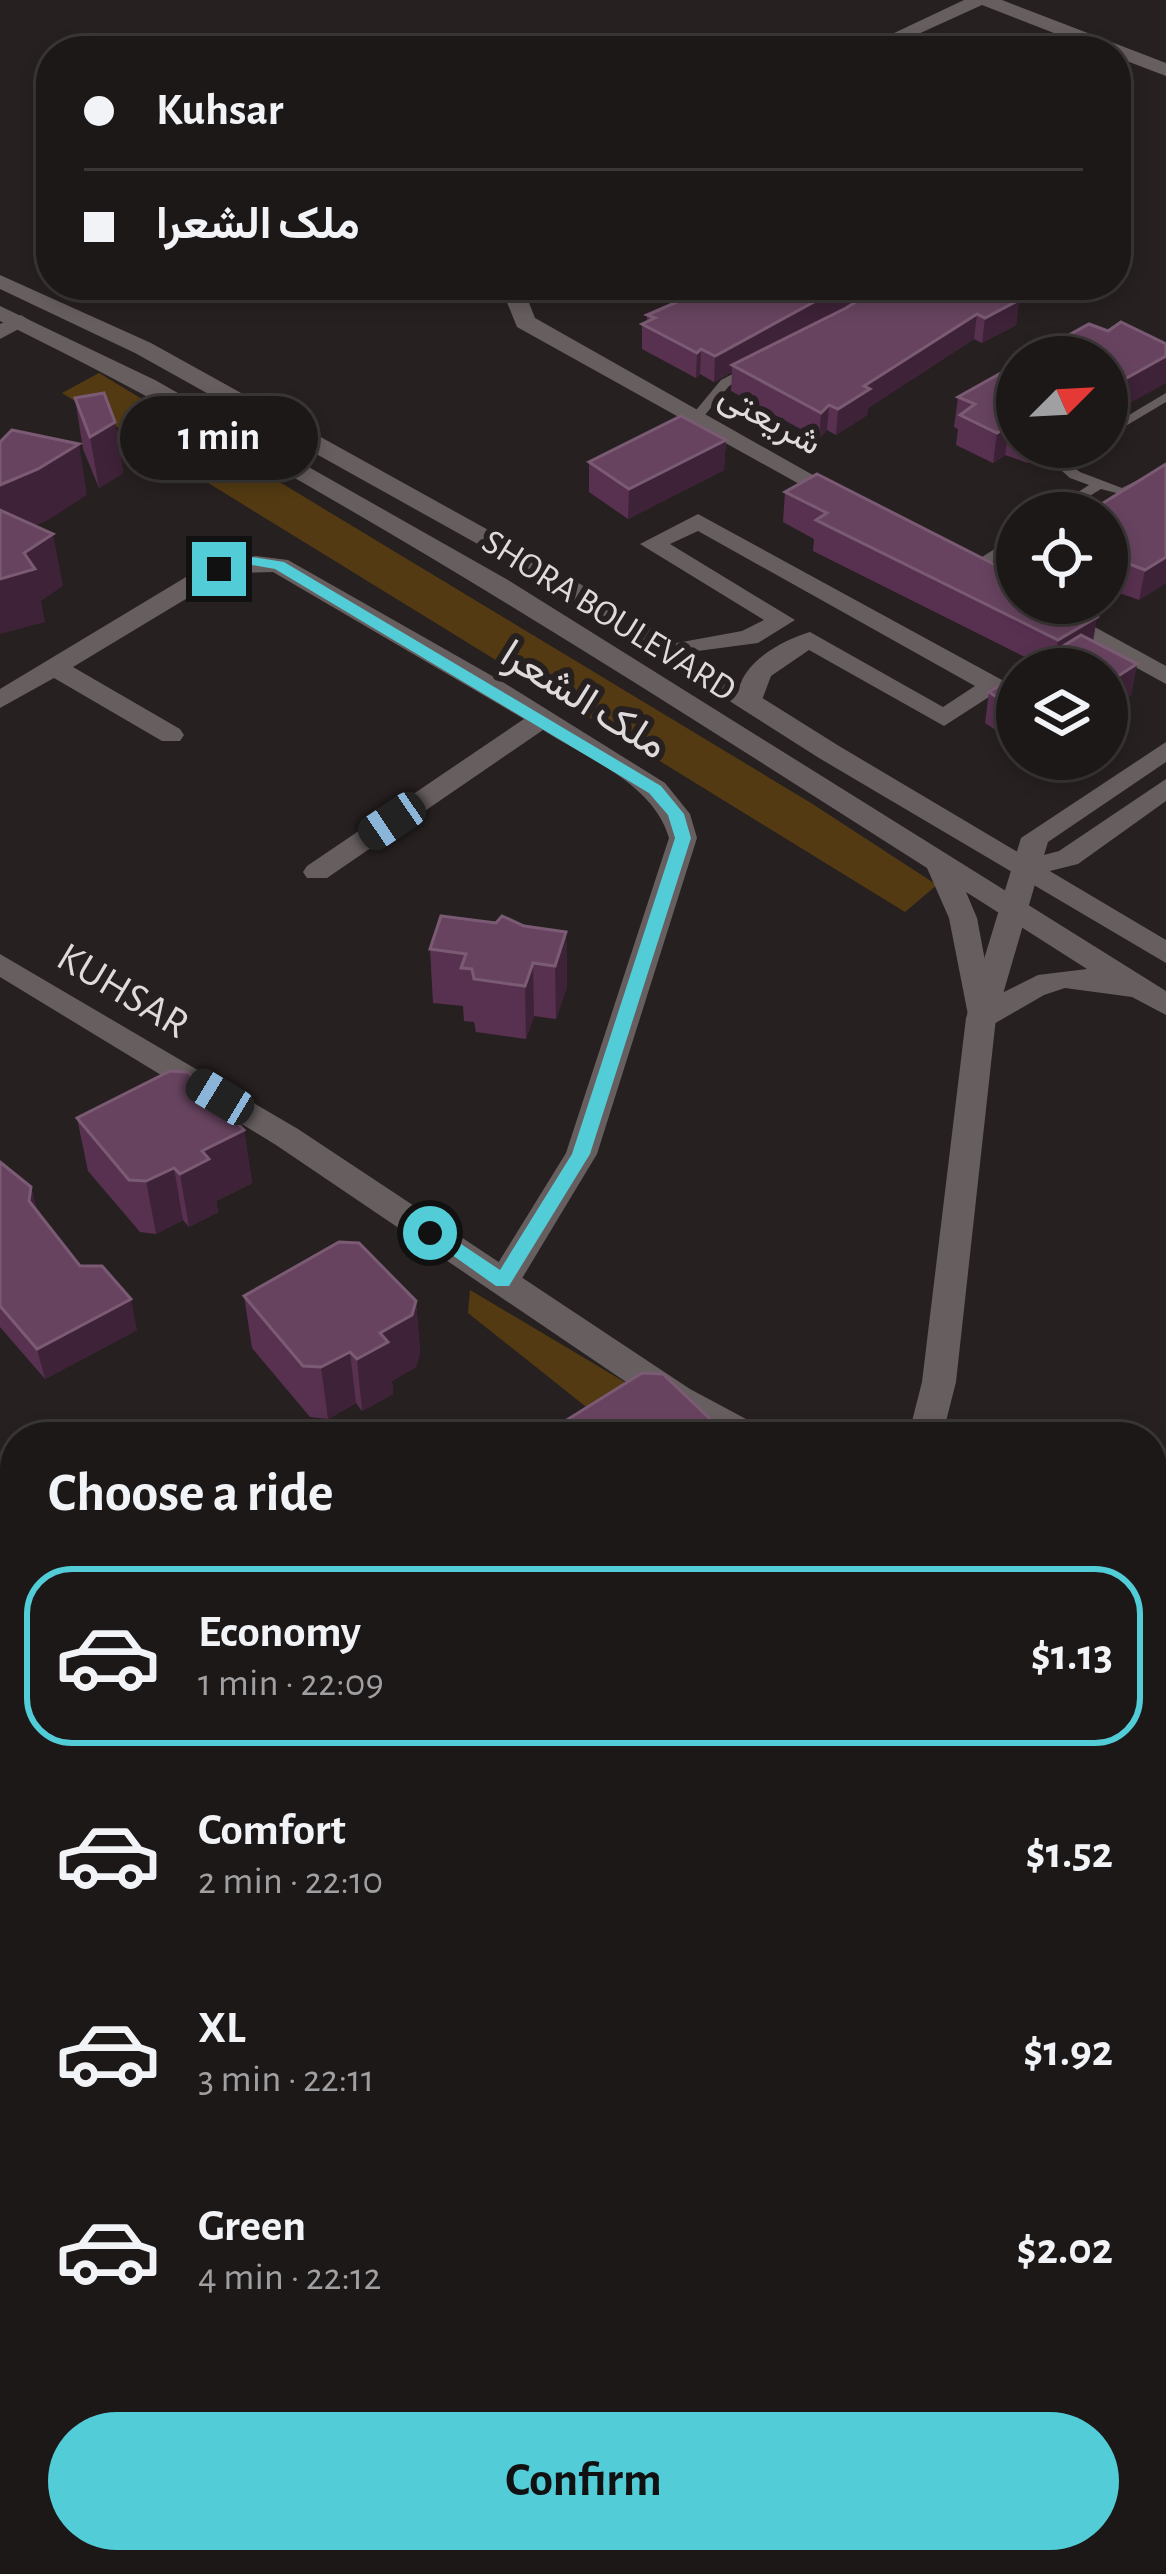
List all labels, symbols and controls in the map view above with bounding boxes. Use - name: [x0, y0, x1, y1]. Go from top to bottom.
- text: Kuhsar: [156, 88, 283, 133]
- text: ملک الشعرا: [156, 202, 360, 247]
- north arrow: [996, 336, 1128, 468]
- map controls: [996, 336, 1128, 780]
- street label: شریعتی: [712, 377, 827, 465]
- callout: 1 min: [120, 395, 318, 479]
- text: 1 min: [178, 418, 260, 457]
- button: locate: [996, 492, 1128, 624]
- street label: SHORA BOULEVARD: [476, 523, 742, 708]
- route end: [192, 542, 246, 596]
- street label: ملک الشعرا: [492, 632, 674, 770]
- button: layers: [996, 648, 1128, 780]
- car: [352, 786, 432, 856]
- street label: KUHSAR: [50, 935, 196, 1046]
- car: [180, 1063, 260, 1131]
- route start: [403, 1206, 457, 1260]
- text: Choose a ride: [48, 1467, 334, 1521]
- icon: car: [54, 1602, 162, 1710]
- text: Economy: [198, 1610, 361, 1655]
- text: $1.13: [1031, 1633, 1113, 1678]
- text: 1 min · 22:09: [198, 1664, 384, 1703]
- icon: car: [54, 1800, 162, 1908]
- text: Comfort: [198, 1808, 346, 1853]
- text: $1.52: [1026, 1831, 1113, 1876]
- text: 2 min · 22:10: [198, 1862, 383, 1901]
- icon: car: [54, 1998, 162, 2106]
- text: XL: [198, 2006, 246, 2051]
- text: $1.92: [1023, 2029, 1113, 2074]
- text: 3 min · 22:11: [198, 2060, 374, 2099]
- icon: car: [54, 2196, 162, 2304]
- text: Green: [198, 2204, 306, 2249]
- text: $2.02: [1017, 2227, 1113, 2272]
- text: 4 min · 22:12: [198, 2258, 381, 2297]
- button: Confirm: [48, 2412, 1119, 2550]

